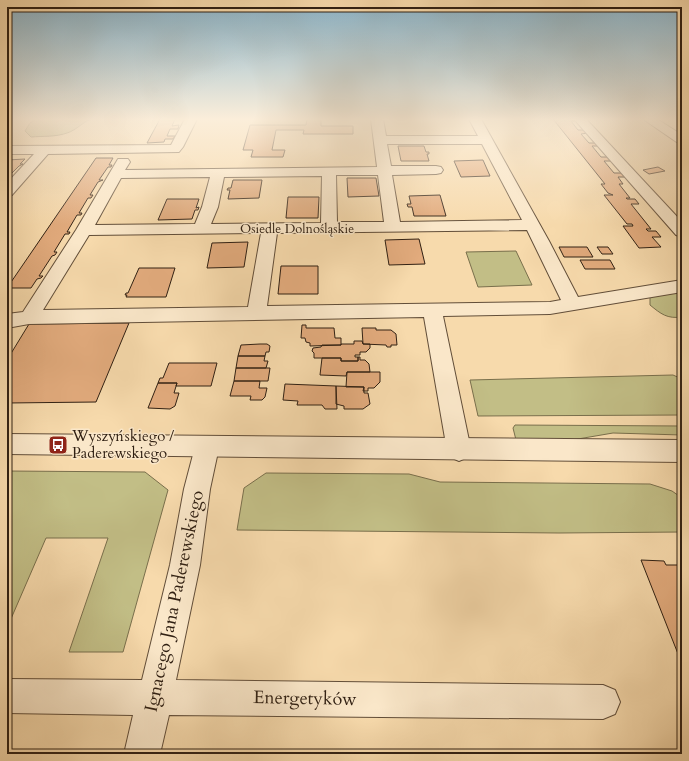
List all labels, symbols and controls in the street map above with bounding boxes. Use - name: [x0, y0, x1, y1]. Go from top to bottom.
- street label: Osiedle Dolnośląskie: [240, 220, 354, 238]
- place label: Wyszyńskiego / Paderewskiego: [71, 426, 174, 463]
- bus stop icon: Wyszyńskiego / Paderewskiego: [47, 434, 69, 456]
- street label: Ignacego Jana Paderewskiego: [139, 488, 210, 714]
- street label: Energetyków: [253, 685, 357, 712]

